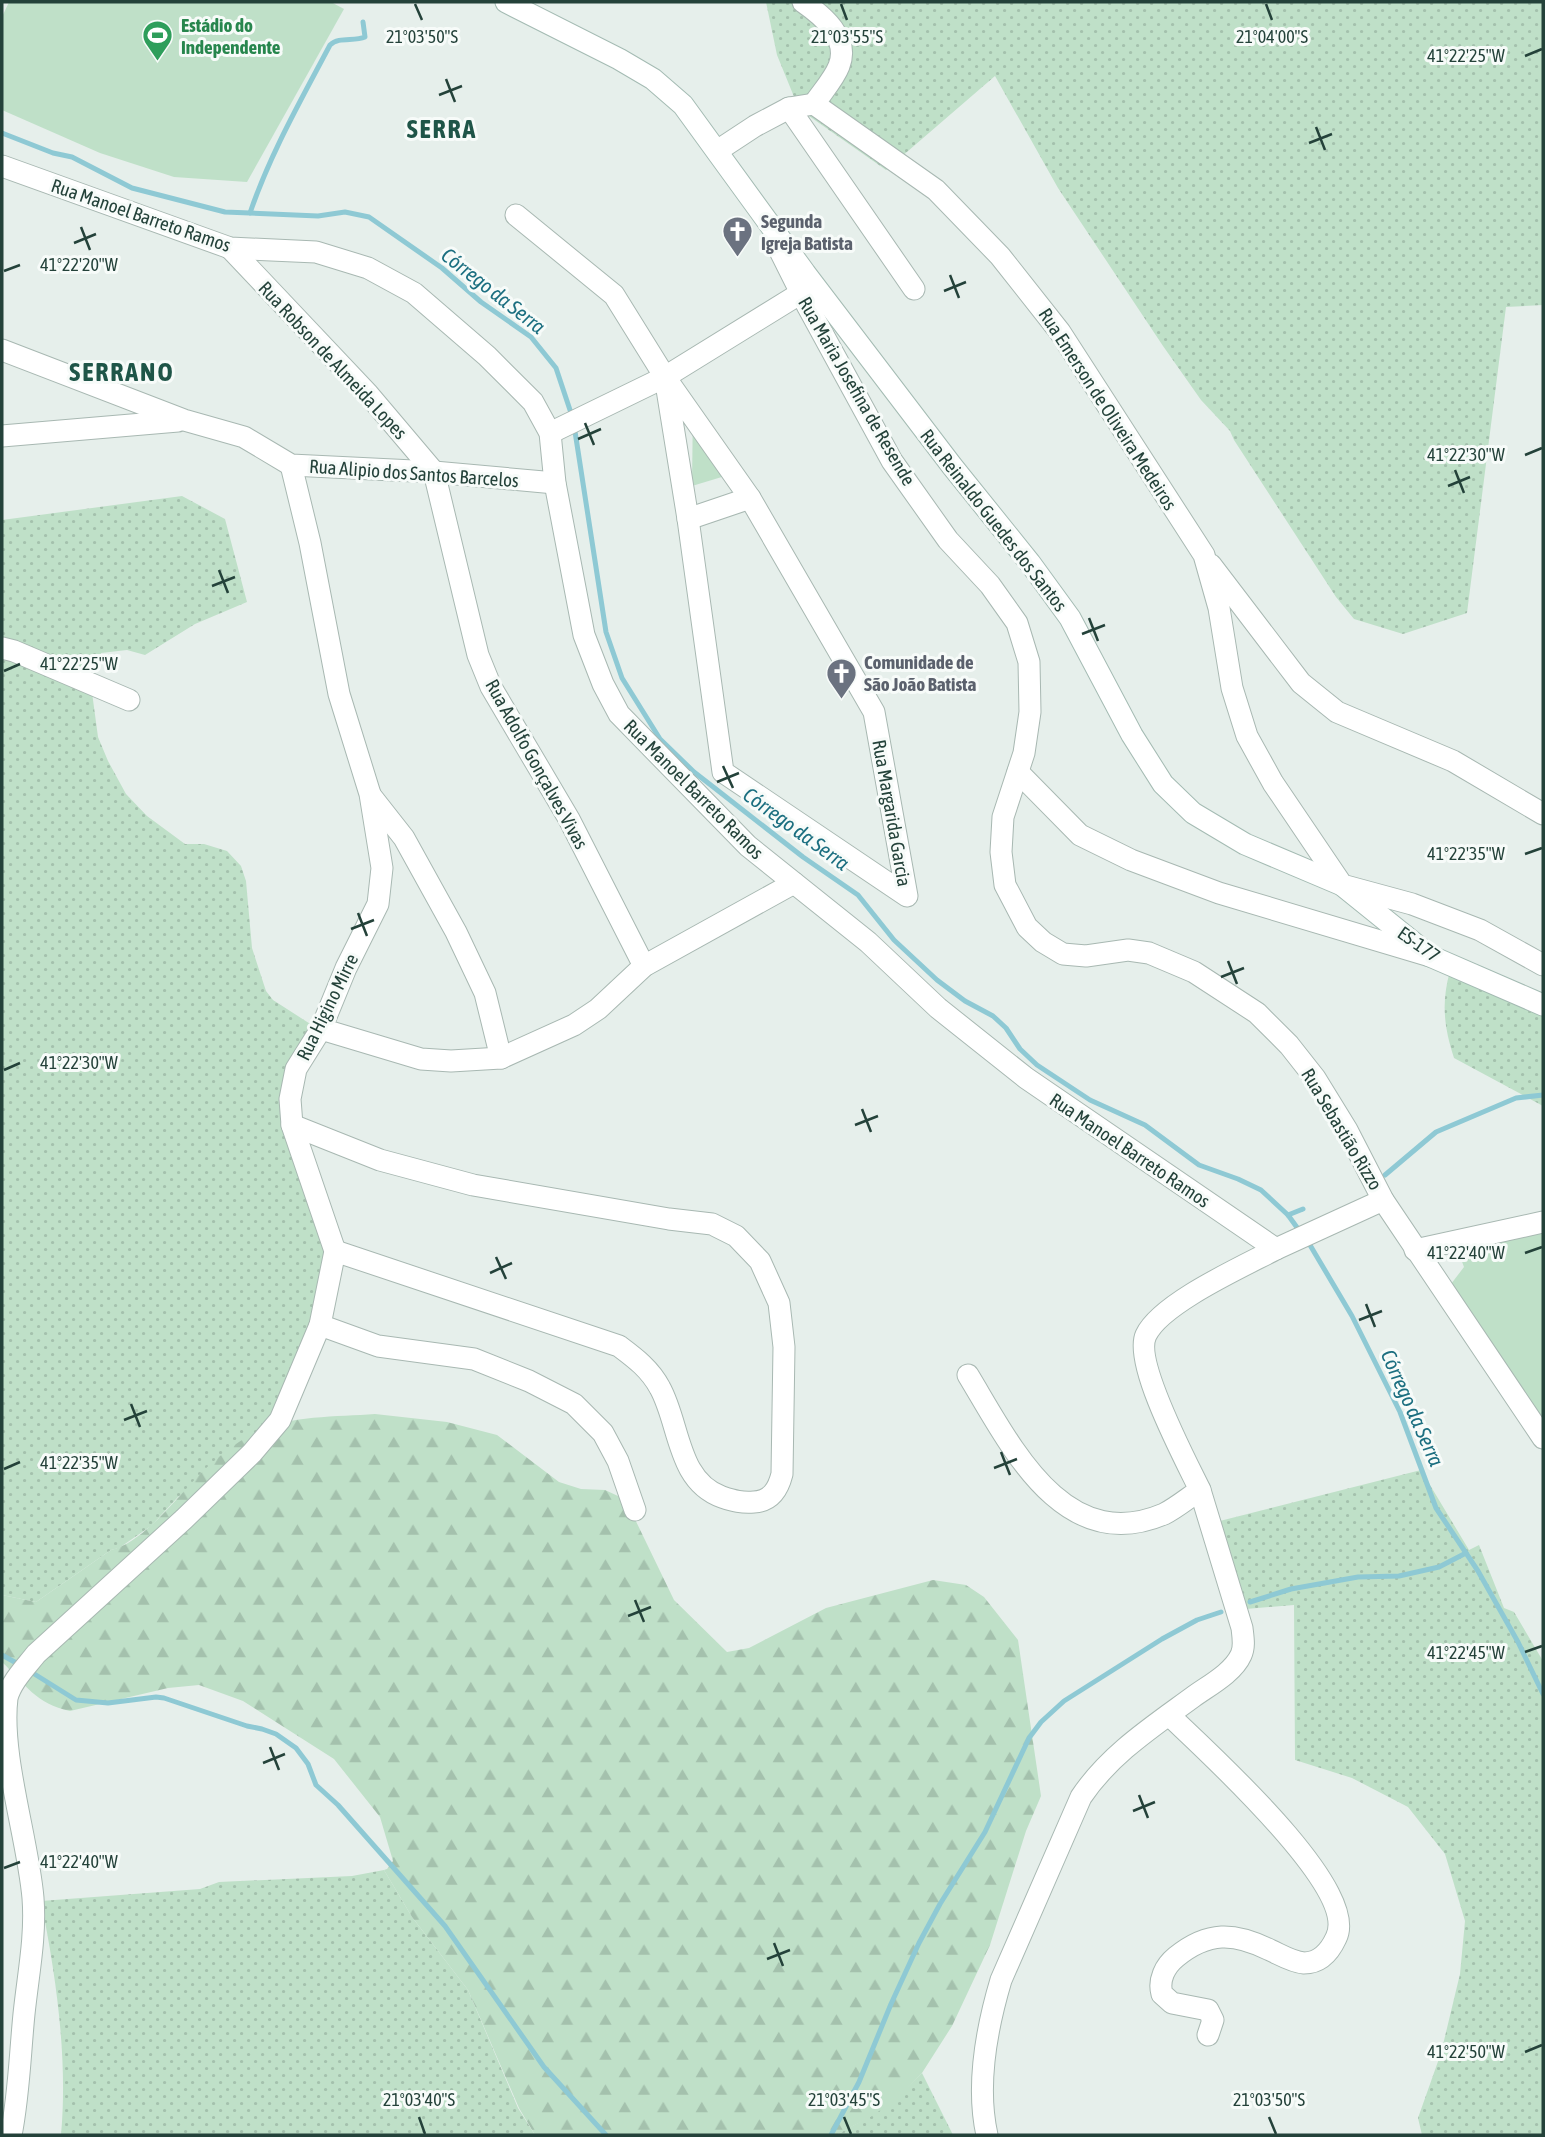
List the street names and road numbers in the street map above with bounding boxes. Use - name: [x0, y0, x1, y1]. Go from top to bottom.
- street label: Rua Manoel Barreto Ramos: [48, 174, 234, 256]
- street label: Rua Robson de Almeida Lopes: [254, 277, 412, 444]
- street label: Rua Maria Josefina de Resende: [794, 293, 920, 489]
- street label: Rua Emerson de Oliveira Medeiros: [1034, 304, 1182, 514]
- street label: Rua Reinaldo Guedes dos Santos: [916, 425, 1072, 616]
- street label: Rua Alipio dos Santos Barcelos: [308, 455, 520, 491]
- street label: Rua Adolfo Gonçalves Vivas: [481, 675, 593, 853]
- street label: Rua Manoel Barreto Ramos: [620, 715, 769, 864]
- street label: Rua Margarida Garcia: [868, 738, 916, 888]
- street label: ES-177: [1394, 922, 1444, 966]
- street label: Rua Higino Mirre: [292, 950, 362, 1064]
- street label: Rua Sebastião Rizzo: [1297, 1064, 1387, 1194]
- street label: Rua Manoel Barreto Ramos: [1046, 1088, 1214, 1212]

